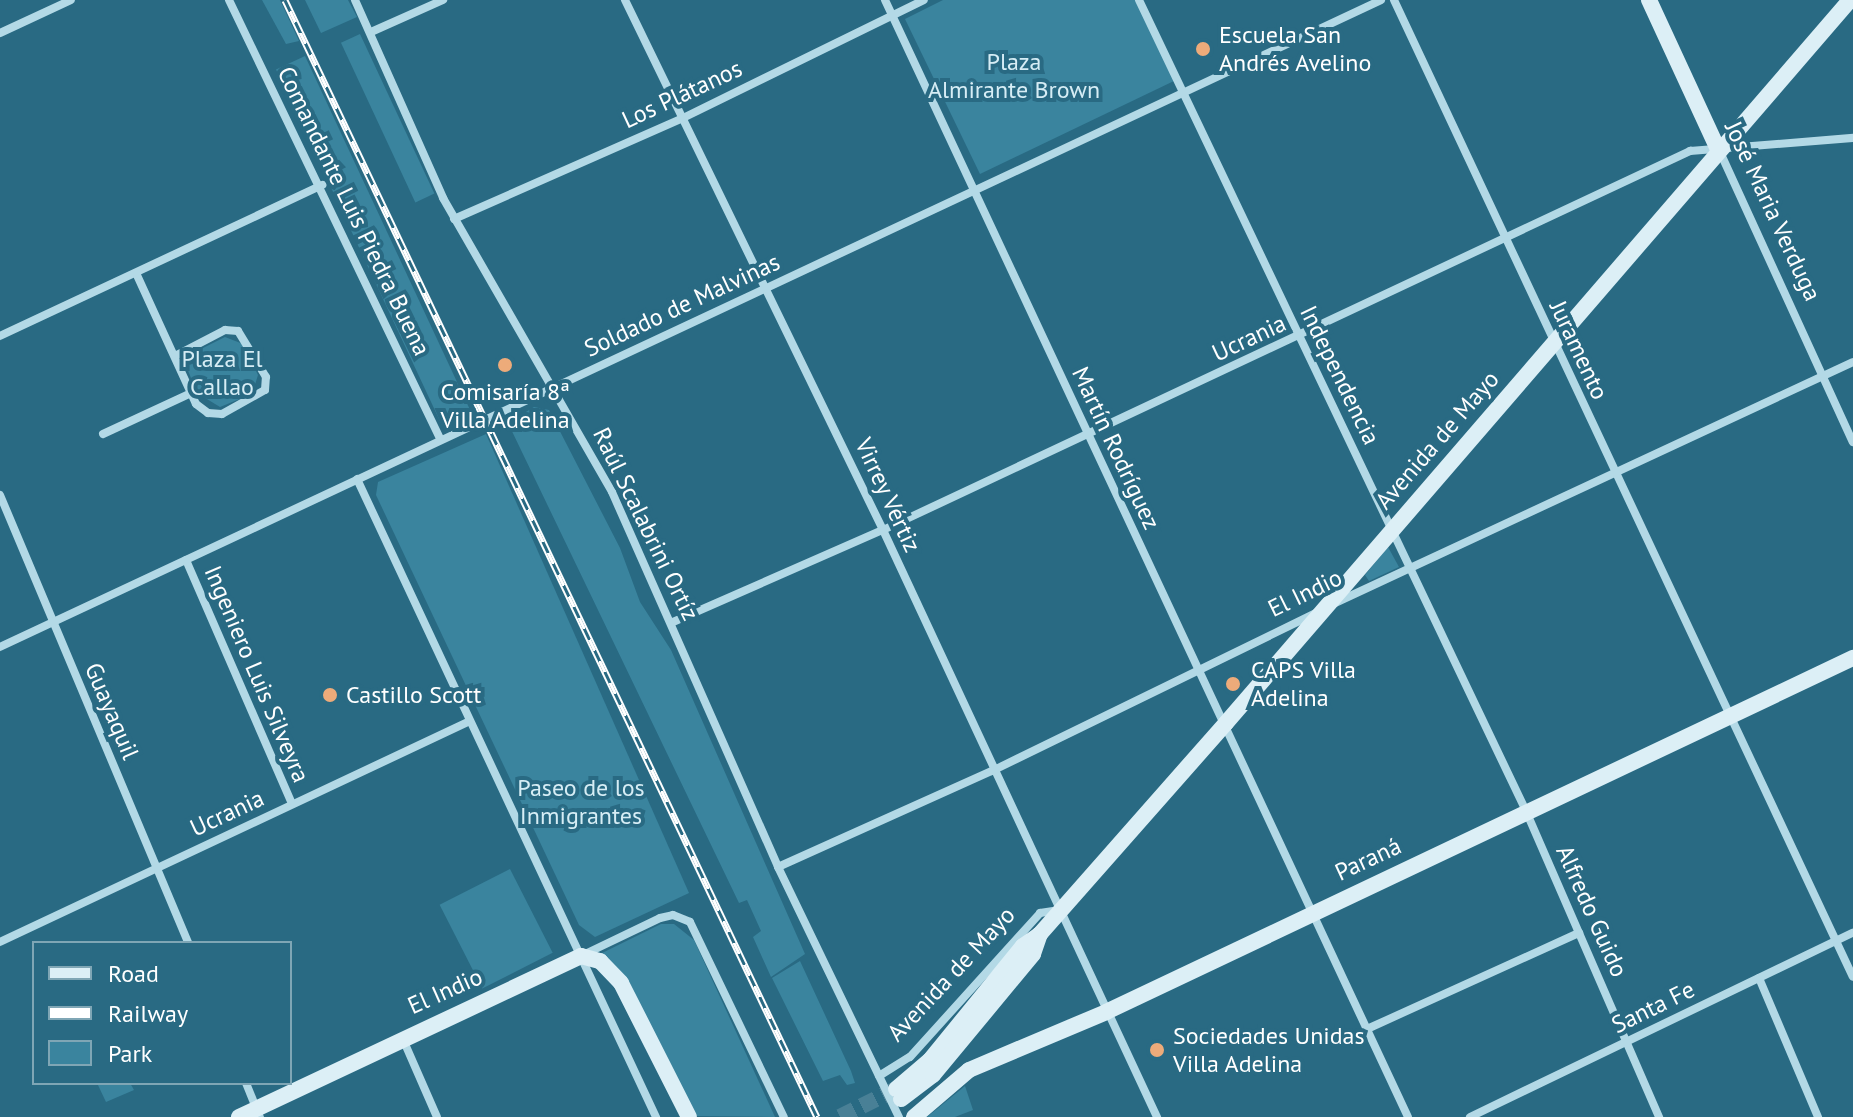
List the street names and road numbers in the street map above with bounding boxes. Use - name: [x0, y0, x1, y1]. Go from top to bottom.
- street label: Los Plátanos: [618, 54, 746, 134]
- street label: Comandante Luis Piedra Buena: [271, 62, 437, 360]
- street label: José Maria Verduga: [1719, 116, 1827, 306]
- street label: Soldado de Malvinas: [580, 247, 784, 363]
- street label: Juramento: [1544, 296, 1614, 404]
- street label: Independencia: [1294, 301, 1386, 449]
- street label: Ucrania: [1208, 308, 1290, 368]
- street label: Martín Rodríguez: [1066, 362, 1166, 534]
- street label: Avenida de Mayo: [1369, 365, 1505, 515]
- street label: Raúl Scalabrini Ortíz: [587, 423, 705, 625]
- street label: Virrey Vértiz: [849, 433, 927, 557]
- street label: Ingeniero Luis Silveyra: [198, 561, 316, 787]
- street label: El Indio: [1263, 563, 1347, 623]
- street label: Guayaquil: [79, 658, 145, 764]
- street label: Ucrania: [186, 783, 268, 843]
- street label: Paraná: [1330, 831, 1406, 887]
- street label: Alfredo Guido: [1550, 841, 1634, 981]
- street label: Avenida de Mayo: [881, 901, 1021, 1047]
- street label: El Indio: [403, 962, 487, 1020]
- street label: Santa Fe: [1607, 975, 1699, 1039]

